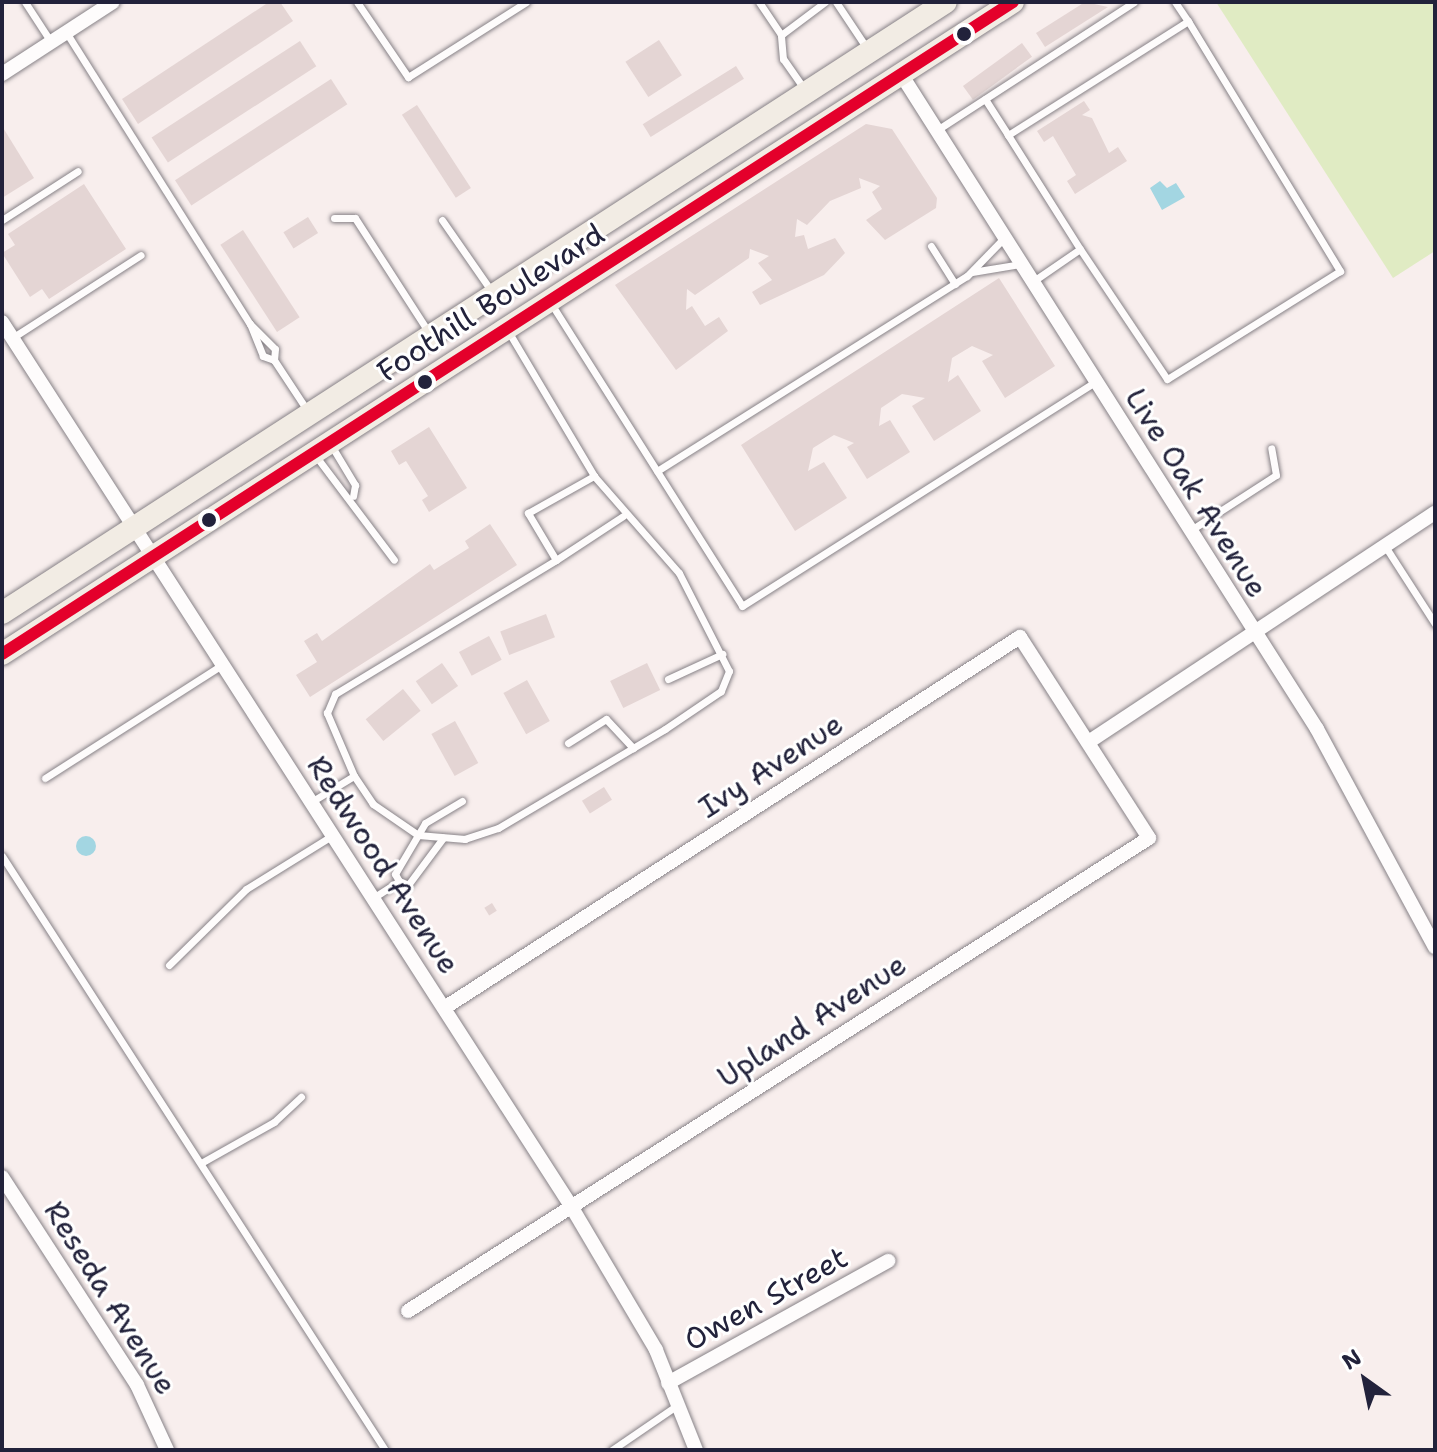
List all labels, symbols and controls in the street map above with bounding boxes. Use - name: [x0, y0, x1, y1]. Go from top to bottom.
- unlabelled marker: [956, 26, 972, 42]
- street label: Foothill Boulevard: [371, 216, 611, 390]
- unlabelled marker: [417, 374, 433, 390]
- street label: Live Oak Avenue: [1117, 382, 1275, 604]
- unlabelled marker: [201, 512, 217, 528]
- street label: Ivy Avenue: [692, 706, 850, 826]
- street label: Redwood Avenue: [299, 749, 467, 981]
- street label: Upland Avenue: [711, 947, 913, 1095]
- street label: Reseda Avenue: [36, 1195, 184, 1401]
- street label: Owen Street: [678, 1239, 854, 1359]
- north arrow: [1325, 1340, 1405, 1420]
- text: N: [1336, 1343, 1367, 1376]

